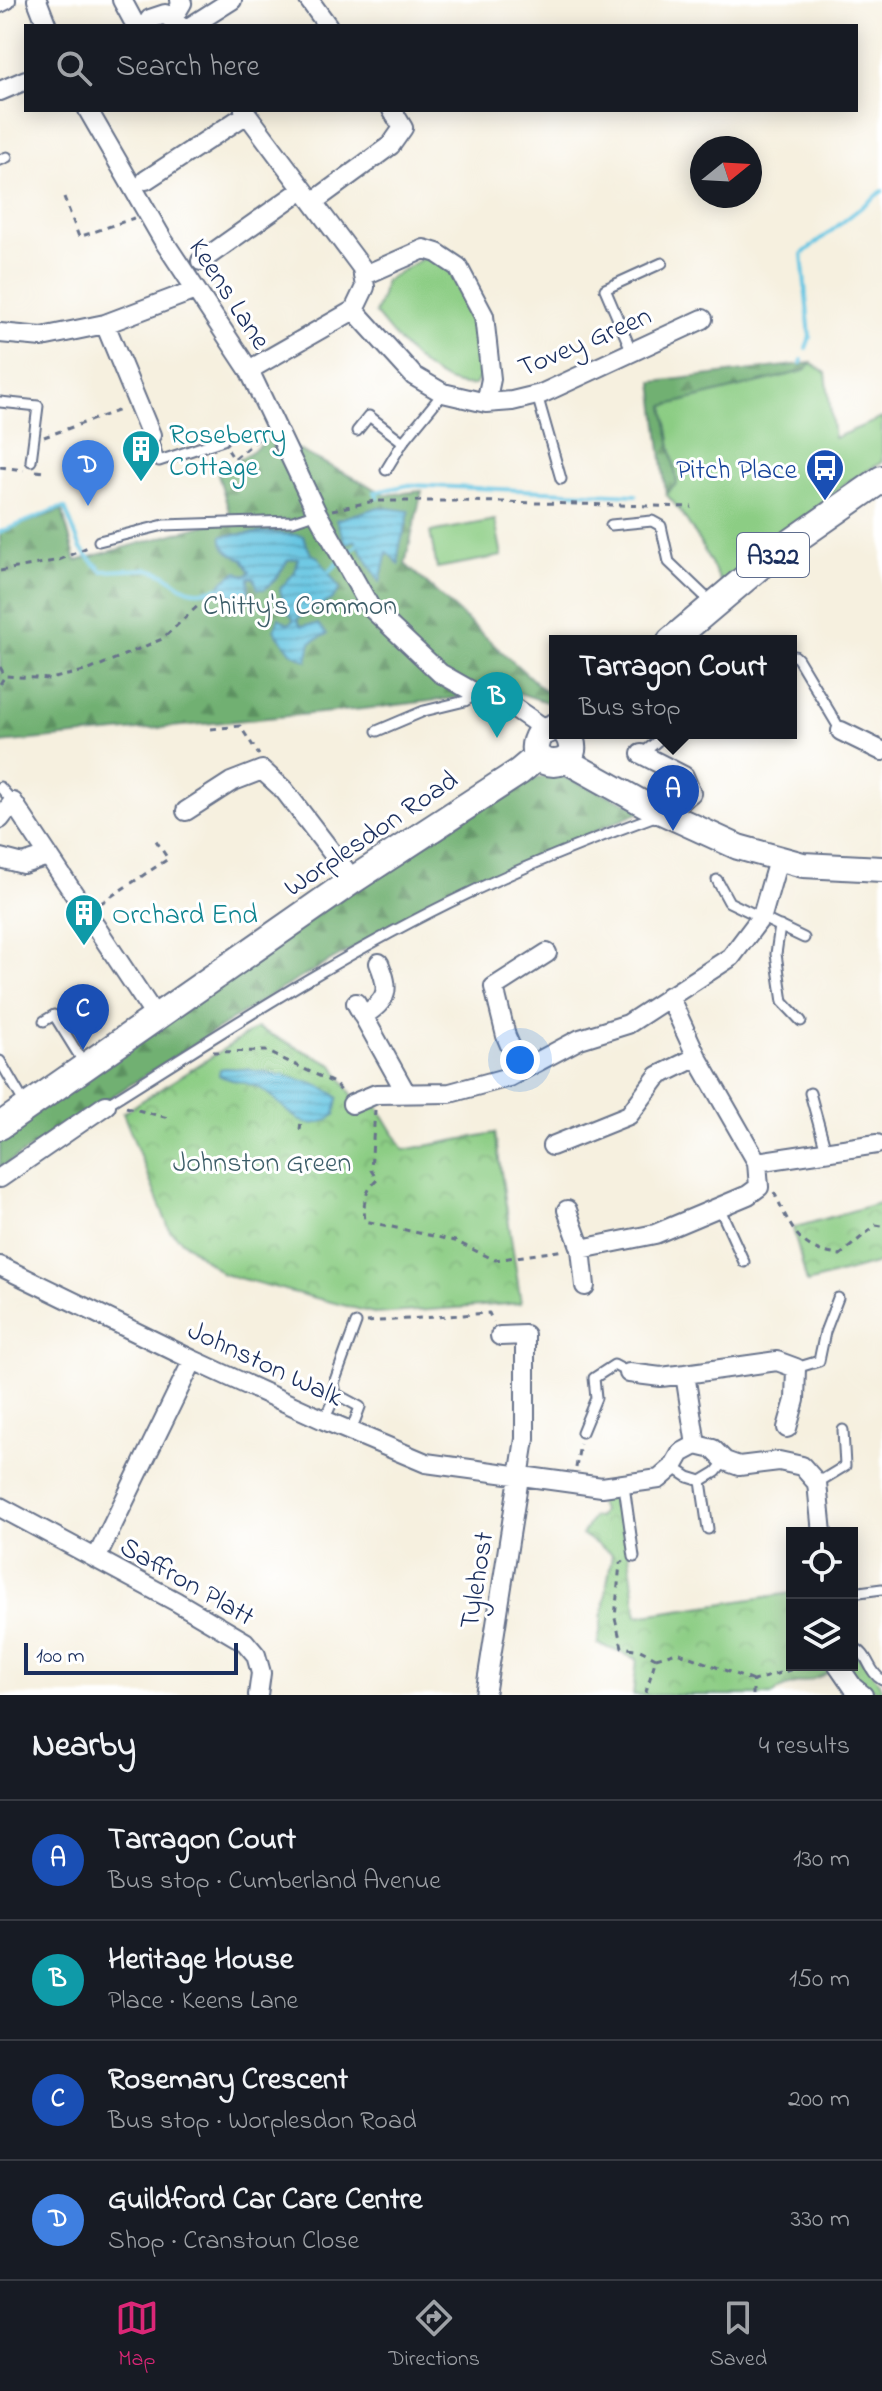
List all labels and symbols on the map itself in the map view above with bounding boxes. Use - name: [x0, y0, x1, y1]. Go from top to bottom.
- north arrow: [690, 136, 762, 208]
- street label: Keens Lane: [177, 231, 280, 359]
- street label: Tovey Green: [512, 297, 658, 390]
- place label: Roseberry Cottage: [169, 416, 286, 489]
- building icon: Roseberry Cottage: [120, 428, 162, 483]
- pin: D: [62, 440, 114, 506]
- bus stop icon: Pitch Place: [804, 447, 846, 502]
- place label: Pitch Place: [676, 451, 797, 492]
- road number: A322: [737, 533, 809, 577]
- park label: Chitty's Common: [203, 587, 397, 628]
- pin: B: [471, 672, 523, 738]
- street label: Worplesdon Road: [276, 761, 468, 909]
- pin: A: [647, 765, 699, 831]
- building icon: Orchard End: [63, 892, 105, 947]
- place label: Orchard End: [112, 896, 258, 937]
- pin: C: [57, 984, 109, 1050]
- your location: [500, 1040, 540, 1080]
- park label: Johnston Green: [173, 1144, 351, 1185]
- street label: Johnston Walk: [180, 1311, 350, 1419]
- street label: Saffron Platt: [111, 1528, 261, 1638]
- street label: Tylehost: [451, 1529, 506, 1632]
- scale bar: [24, 1639, 238, 1675]

